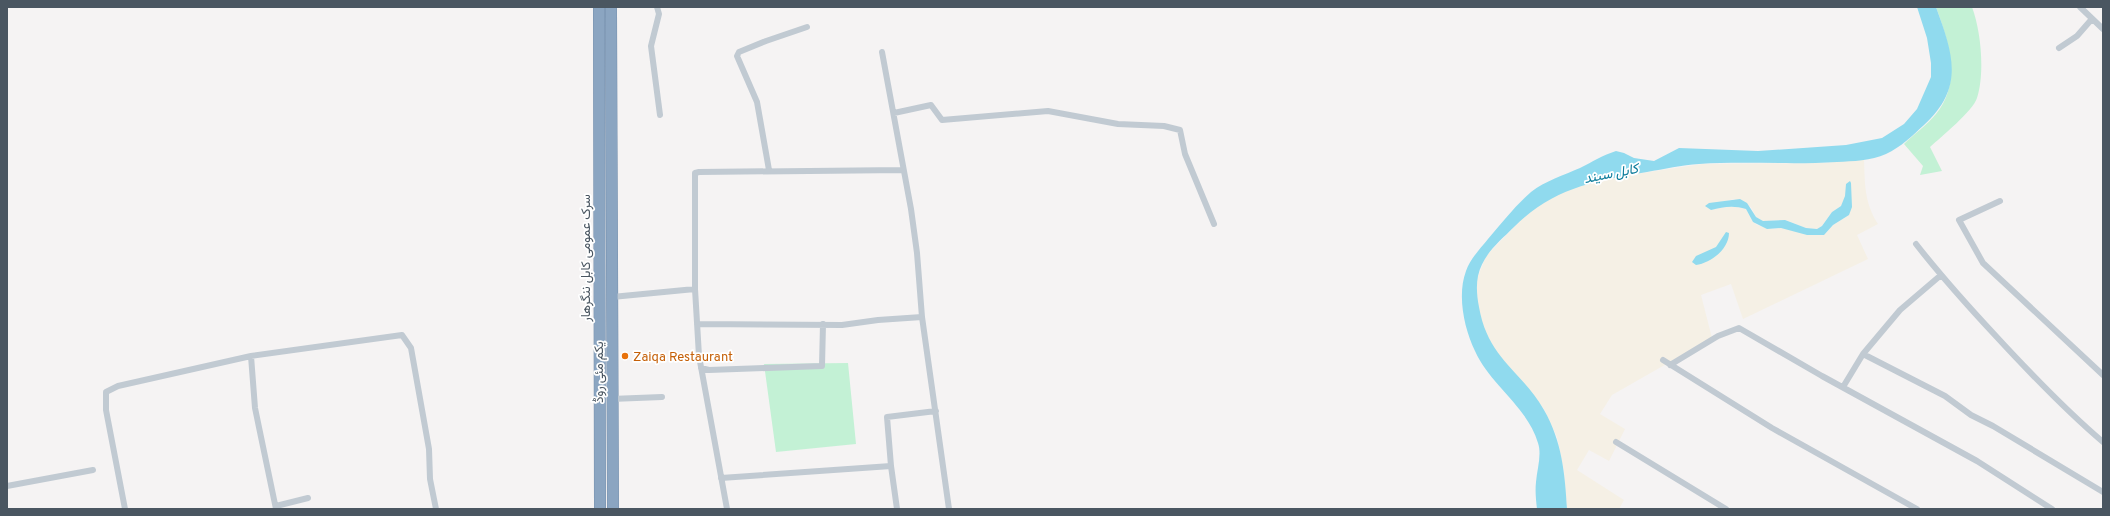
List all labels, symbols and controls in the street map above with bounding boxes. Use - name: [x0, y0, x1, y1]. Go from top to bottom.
- water label: کابل سيند: [1583, 160, 1643, 188]
- street label: سرک عمومی کابل ننگرهار: [579, 194, 595, 323]
- street label: یکم مئی روڈ: [592, 341, 608, 403]
- place label: Zaiqa Restaurant: [633, 350, 733, 366]
- marker: Zaiqa Restaurant: [620, 351, 630, 361]

